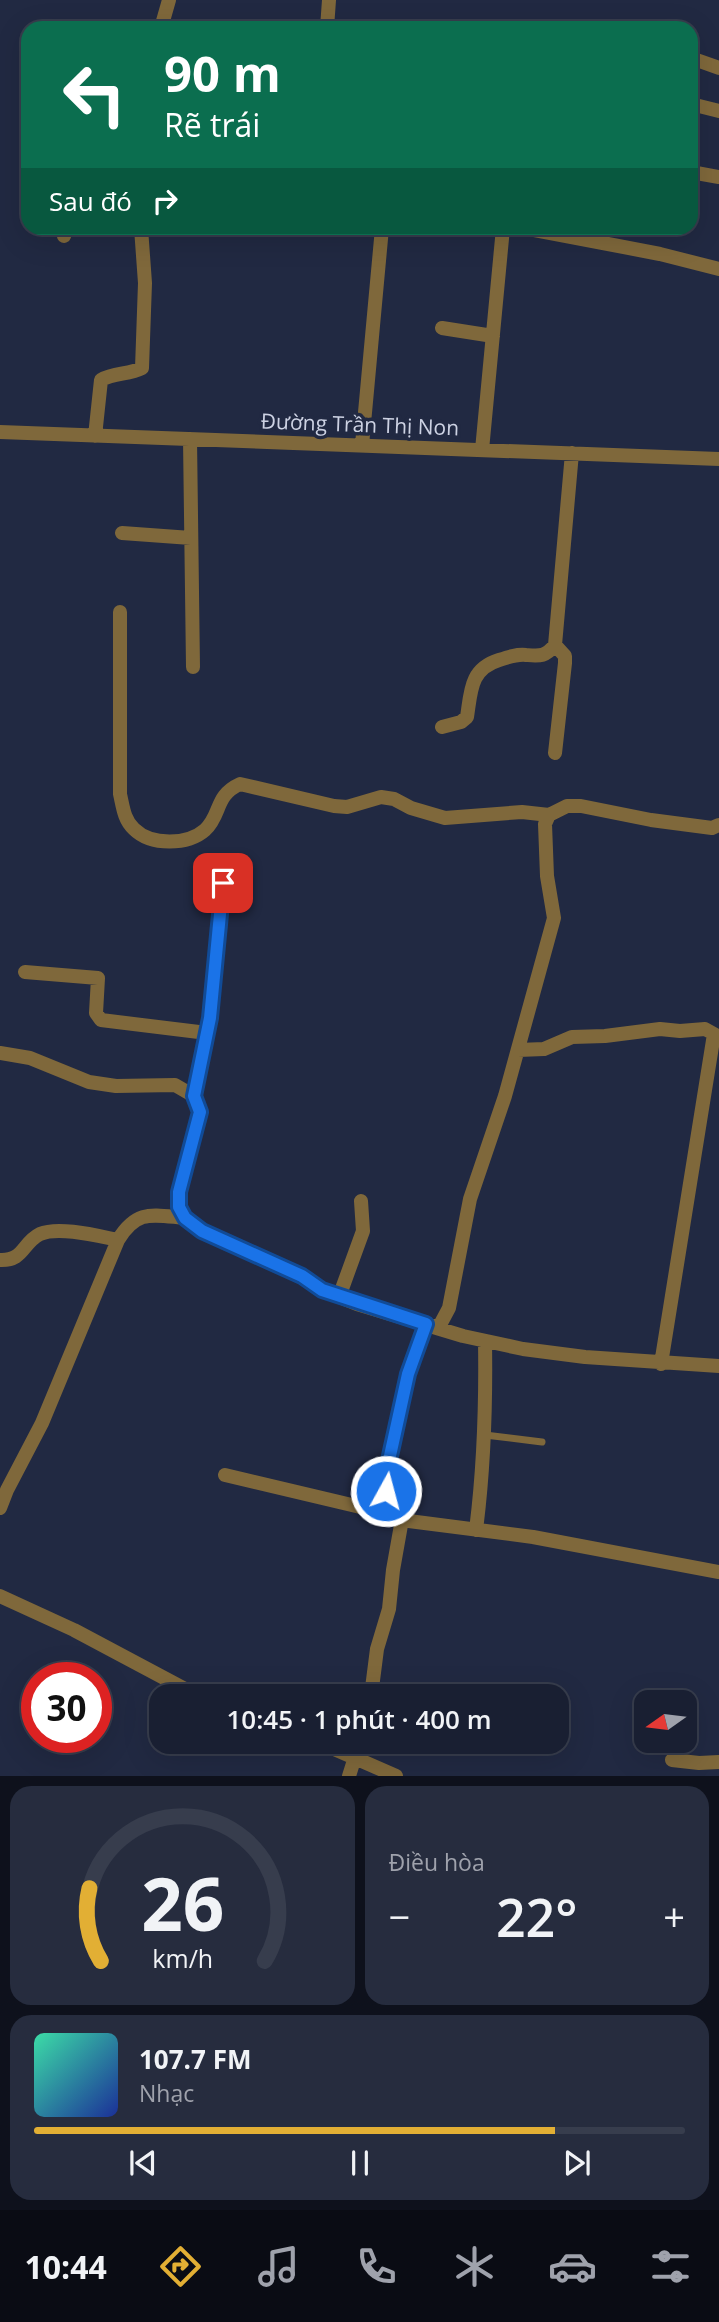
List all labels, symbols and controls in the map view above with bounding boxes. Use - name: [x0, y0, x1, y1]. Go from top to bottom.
- text: 90 m: [164, 40, 281, 106]
- icon: left: [49, 49, 140, 140]
- text: Rẽ trái: [164, 103, 260, 146]
- icon: right: [146, 182, 184, 220]
- text: Sau đó: [49, 183, 132, 219]
- street label: Đường Trần Thị Non: [260, 407, 460, 441]
- pin: [193, 853, 253, 913]
- icon: arrive: [204, 864, 242, 902]
- position arrow: [349, 1454, 423, 1528]
- speed limit sign: 30: [21, 1662, 112, 1753]
- north arrow: [634, 1690, 696, 1754]
- map controls: [634, 1690, 697, 1753]
- text: 10:45 · 1 phút · 400 m: [226, 1701, 492, 1737]
- text: Điều hòa: [389, 1846, 485, 1878]
- text: 26: [141, 1854, 224, 1953]
- text: 22°: [496, 1881, 578, 1952]
- text: −: [389, 1890, 410, 1942]
- text: +: [663, 1890, 685, 1942]
- text: km/h: [152, 1941, 213, 1975]
- text: 107.7 FM: [139, 2041, 251, 2077]
- text: Nhạc: [139, 2077, 194, 2109]
- icon: previous: [124, 2144, 162, 2182]
- icon: pause: [341, 2144, 379, 2182]
- icon: next: [558, 2144, 596, 2182]
- icon: directions: [156, 2242, 205, 2291]
- icon: music: [254, 2242, 303, 2291]
- icon: phone: [352, 2242, 401, 2291]
- icon: climate: [450, 2242, 499, 2291]
- icon: car: [548, 2242, 597, 2291]
- icon: filters: [646, 2242, 695, 2291]
- text: 10:44: [24, 2245, 107, 2288]

